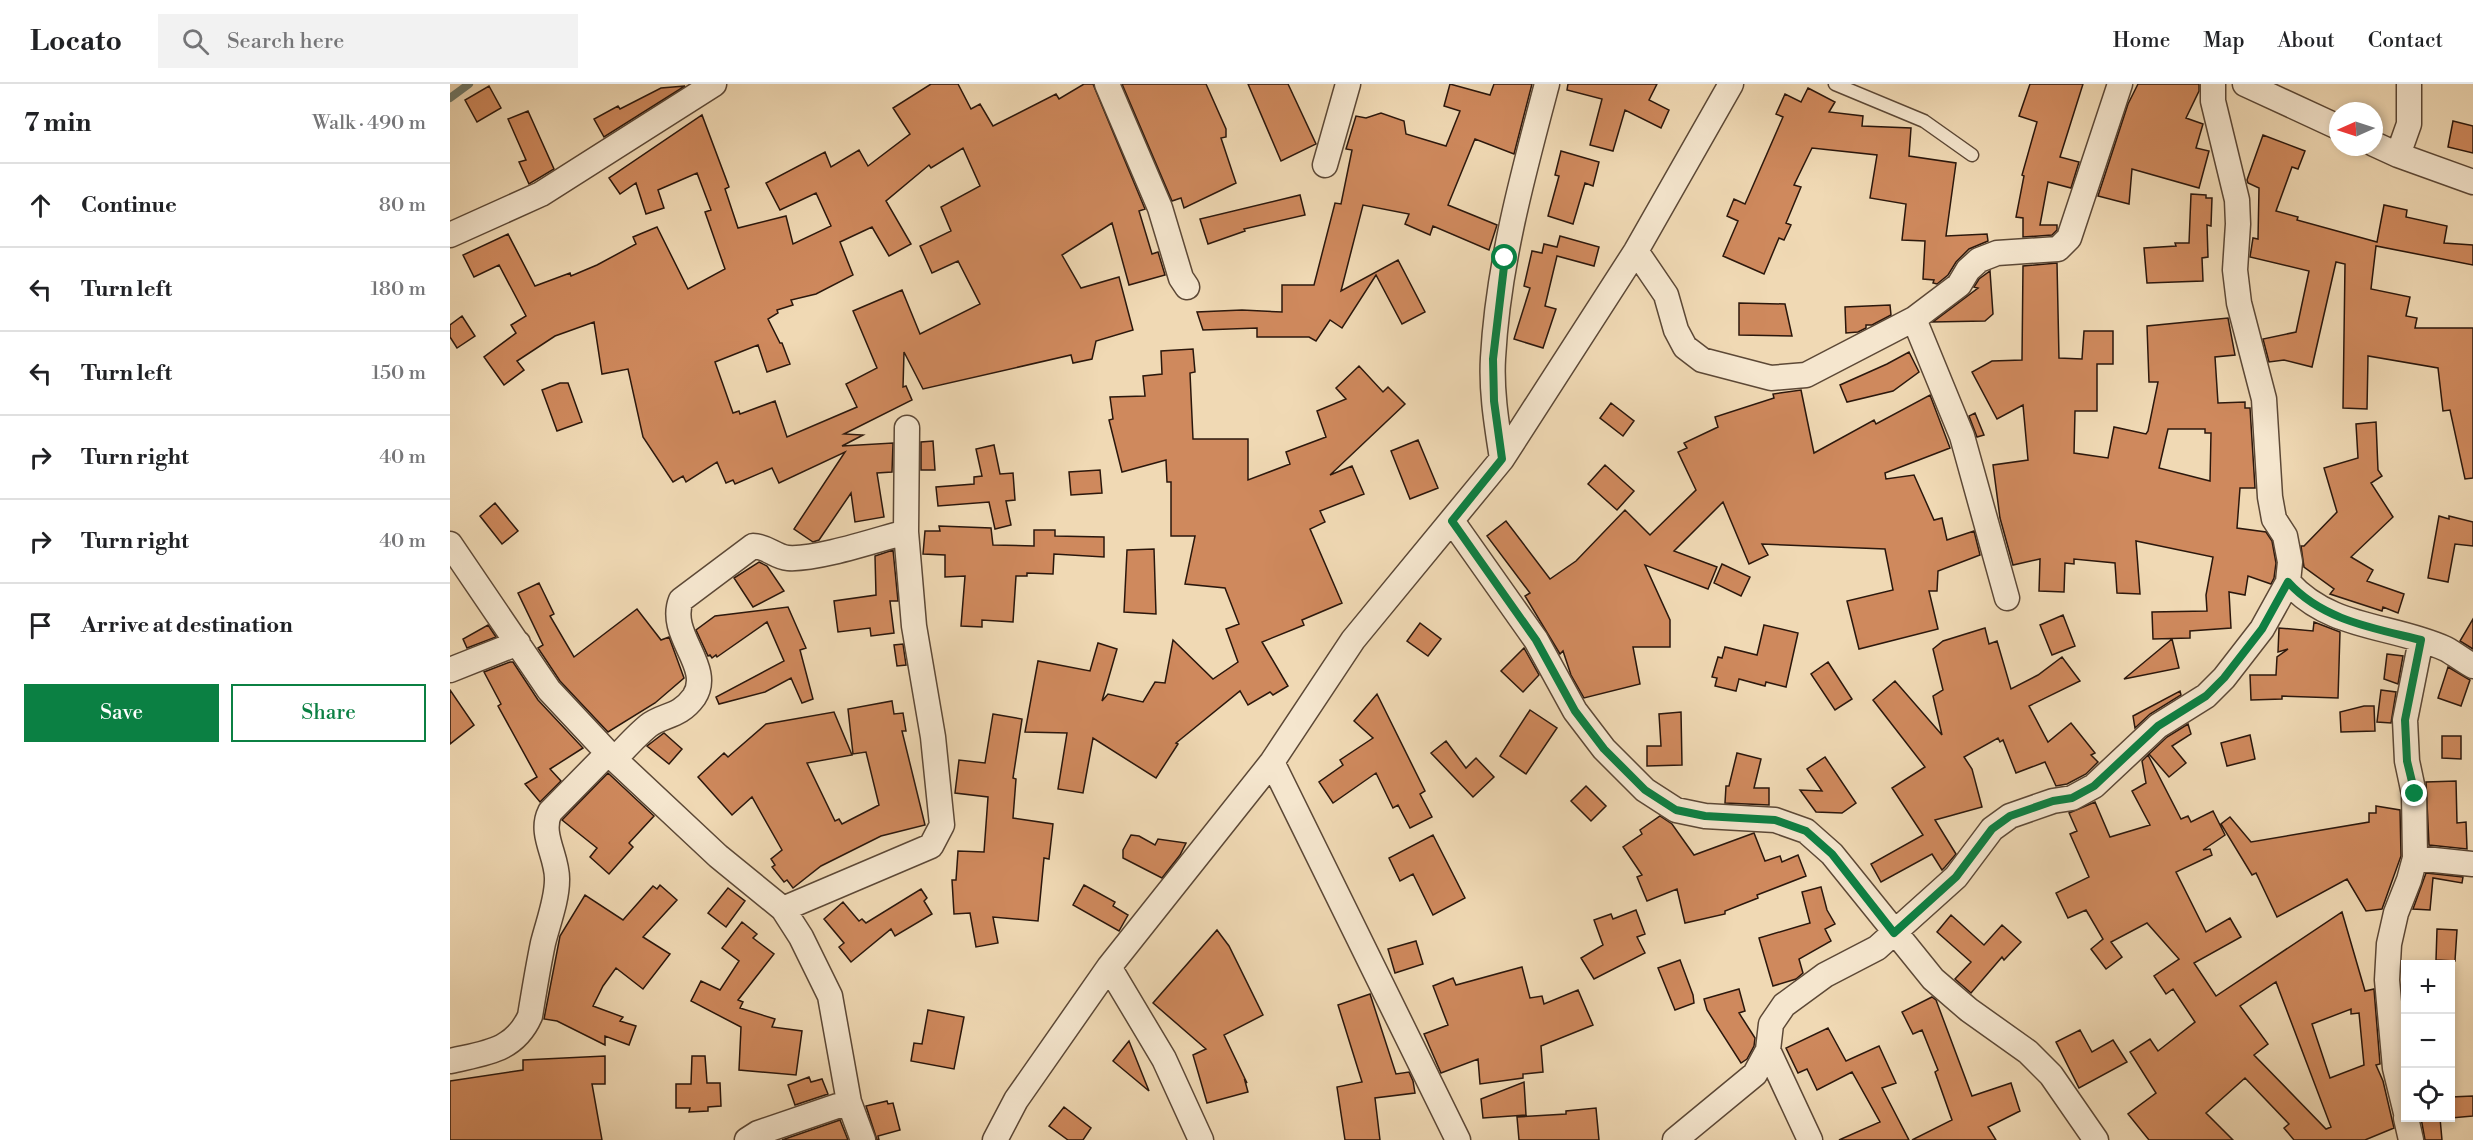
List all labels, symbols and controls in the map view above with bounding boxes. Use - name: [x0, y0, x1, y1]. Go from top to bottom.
- search box: [158, 14, 578, 68]
- text: Locato: [30, 24, 122, 59]
- icon: search: [179, 25, 212, 58]
- text: Search here: [227, 28, 344, 55]
- text: Home: [2113, 28, 2170, 54]
- text: Map: [2203, 28, 2245, 54]
- text: About: [2278, 28, 2335, 54]
- text: Contact: [2368, 28, 2443, 54]
- north arrow: [2329, 102, 2383, 156]
- text: 7 min: [24, 107, 91, 139]
- text: Walk · 490 m: [312, 111, 426, 136]
- icon: ahead: [24, 189, 57, 222]
- text: Continue: [81, 192, 177, 219]
- text: 80 m: [379, 193, 426, 218]
- route start: [1491, 244, 1517, 270]
- icon: left: [24, 273, 57, 306]
- text: Turn left: [81, 276, 172, 303]
- text: 180 m: [371, 277, 426, 302]
- icon: left: [24, 357, 57, 390]
- text: Turn left: [81, 360, 172, 387]
- text: 150 m: [371, 361, 426, 386]
- icon: right: [24, 441, 57, 474]
- text: Turn right: [81, 444, 189, 471]
- text: 40 m: [379, 445, 426, 470]
- icon: right: [24, 525, 57, 558]
- text: Turn right: [81, 528, 189, 555]
- text: 40 m: [379, 529, 426, 554]
- icon: arrive: [24, 609, 57, 642]
- text: Arrive at destination: [81, 612, 293, 639]
- button: Save: [24, 684, 219, 742]
- button: Share: [231, 684, 426, 742]
- route end: [2401, 780, 2427, 806]
- map controls: [2401, 960, 2455, 1122]
- button: +: [2401, 960, 2455, 1014]
- button: −: [2401, 1014, 2455, 1068]
- button: locate: [2401, 1068, 2455, 1122]

